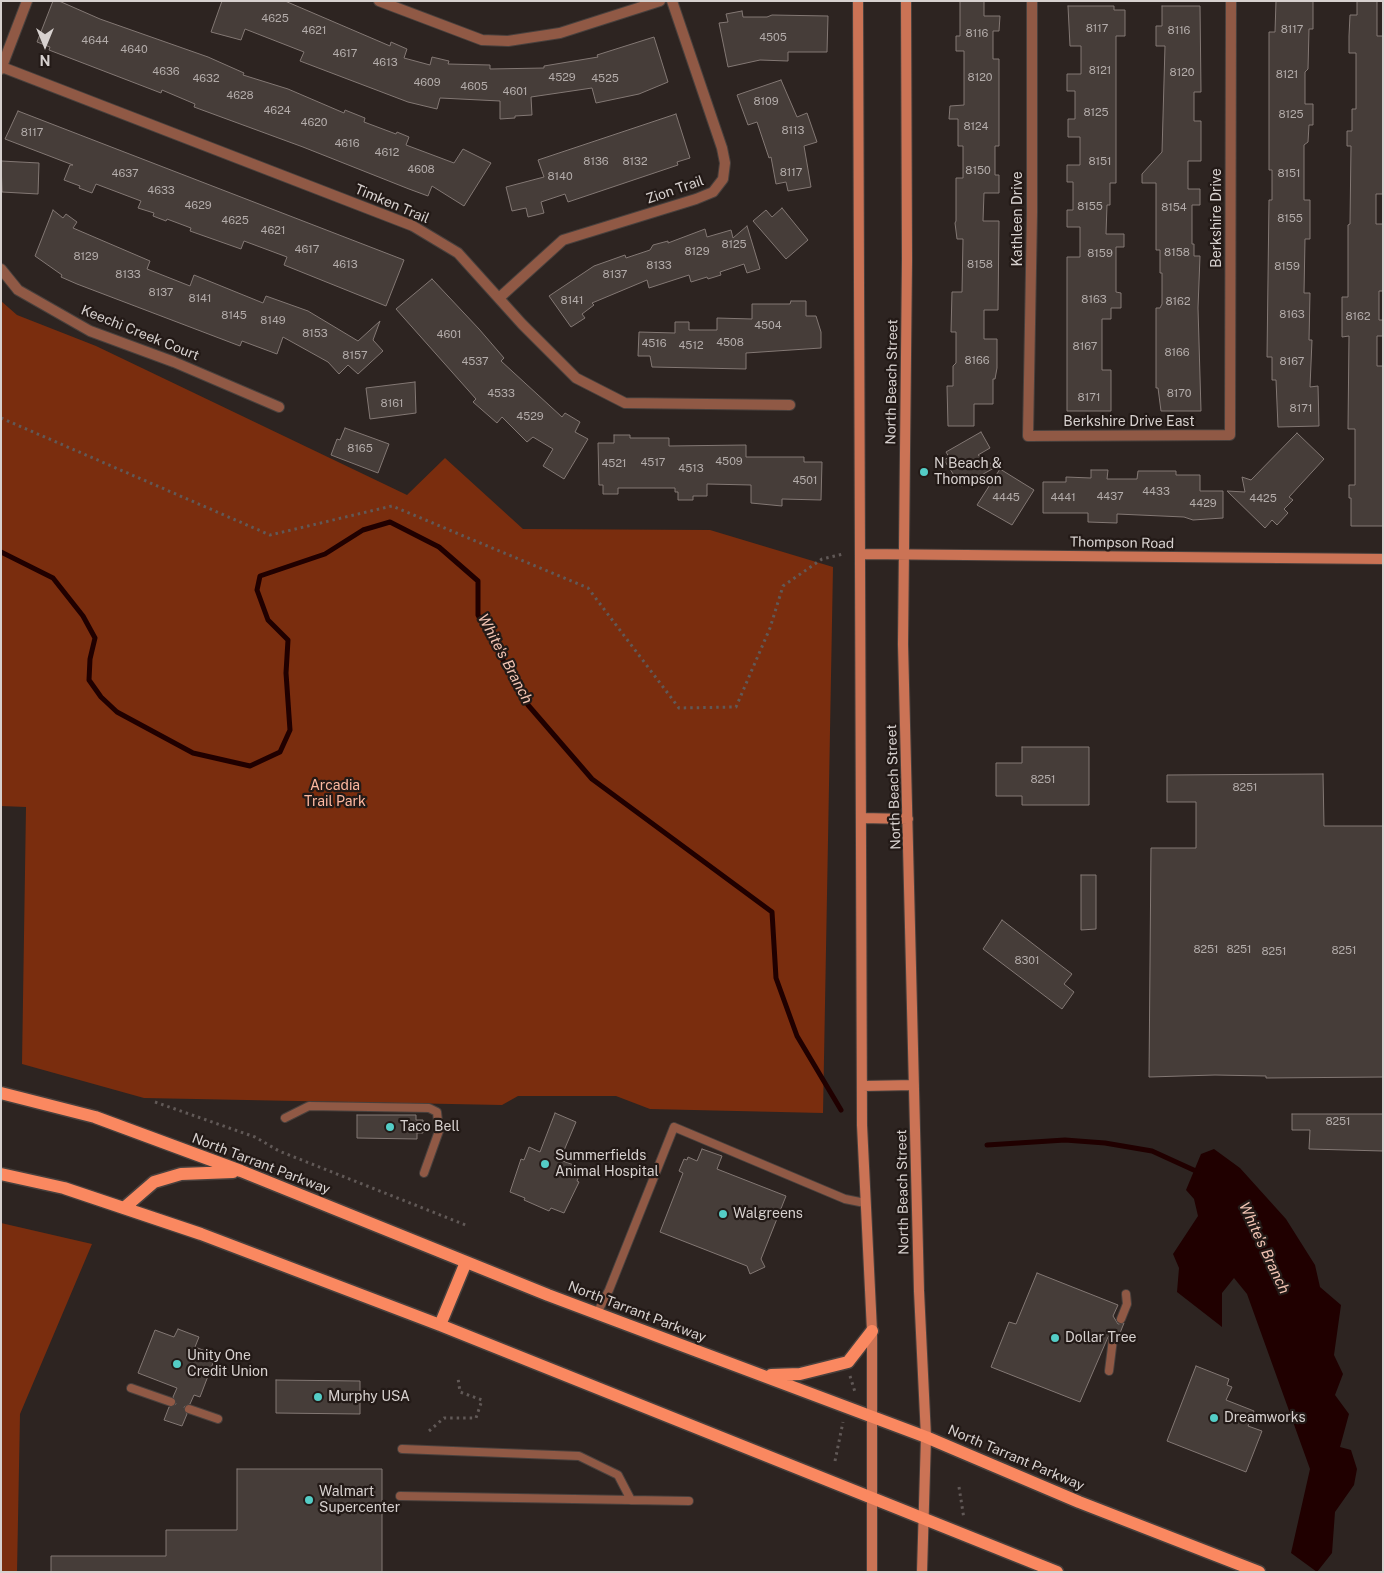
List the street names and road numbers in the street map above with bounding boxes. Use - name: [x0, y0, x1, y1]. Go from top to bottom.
- street label: Berkshire Drive: [1209, 168, 1225, 268]
- street label: Kathleen Drive: [1010, 171, 1026, 267]
- street label: Zion Trail: [644, 172, 706, 208]
- street label: Timken Trail: [352, 181, 432, 227]
- street label: Keechi Creek Court: [78, 302, 202, 364]
- street label: North Beach Street: [883, 319, 901, 445]
- street label: Berkshire Drive East: [1063, 414, 1195, 430]
- street label: Thompson Road: [1070, 534, 1174, 552]
- street label: North Beach Street: [883, 724, 905, 850]
- street label: North Beach Street: [894, 1129, 912, 1255]
- street label: North Tarrant Parkway: [190, 1130, 332, 1198]
- street label: North Tarrant Parkway: [566, 1278, 708, 1346]
- street label: North Tarrant Parkway: [945, 1422, 1087, 1494]

